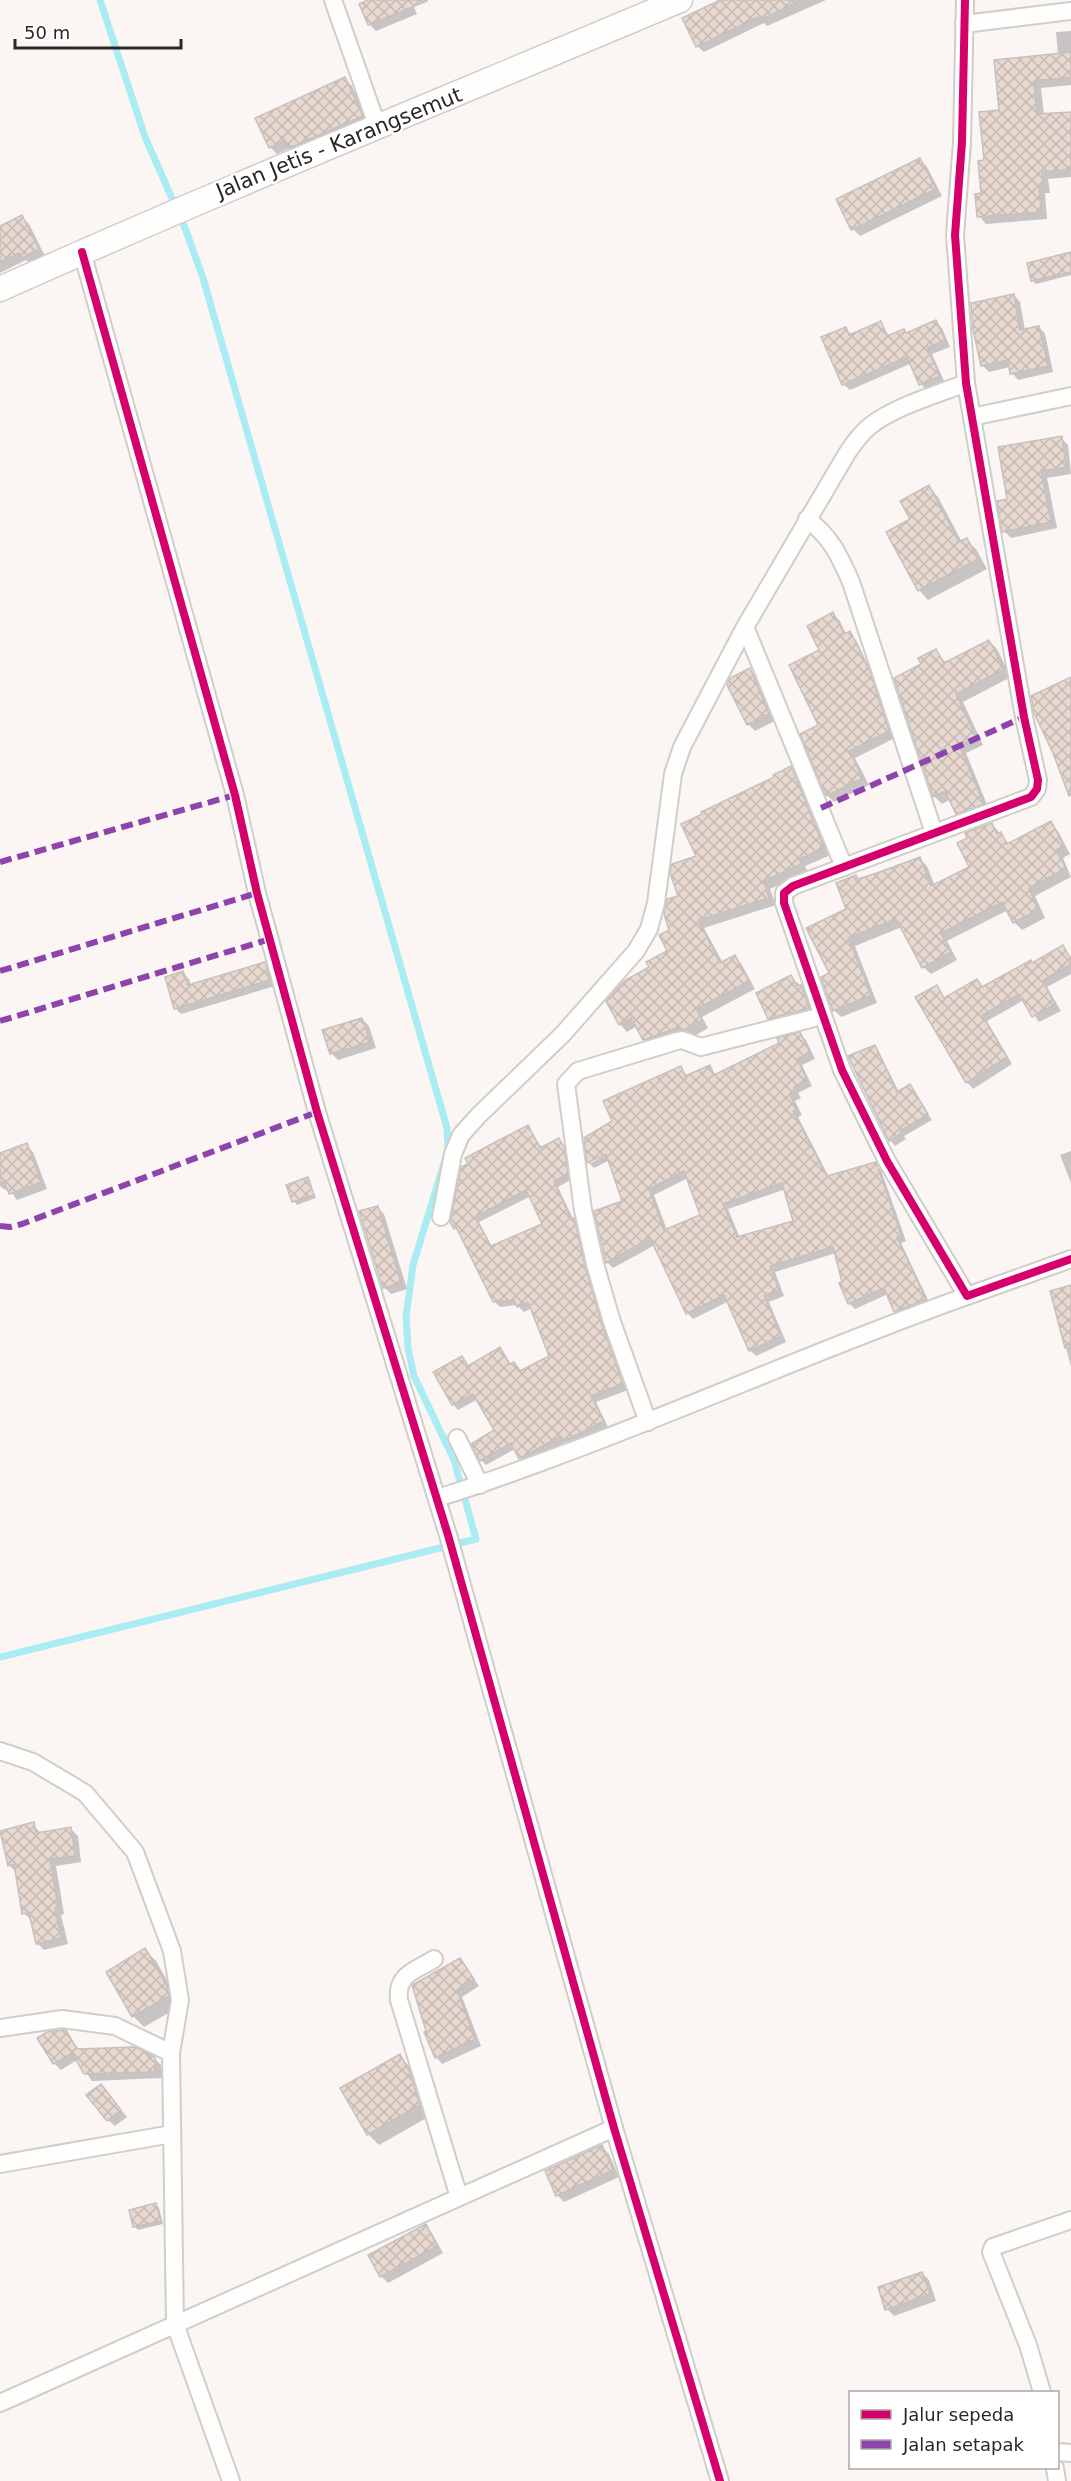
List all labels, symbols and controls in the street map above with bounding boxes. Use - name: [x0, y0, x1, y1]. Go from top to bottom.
- scale bar: [15, 12, 182, 50]
- text: 50 m: [24, 22, 70, 43]
- street label: Jalan Jetis - Karangsemut: [211, 83, 465, 204]
- legend: [849, 2391, 1059, 2469]
- text: Jalur sepeda: [902, 2404, 1014, 2425]
- text: Jalan setapak: [902, 2434, 1024, 2455]

